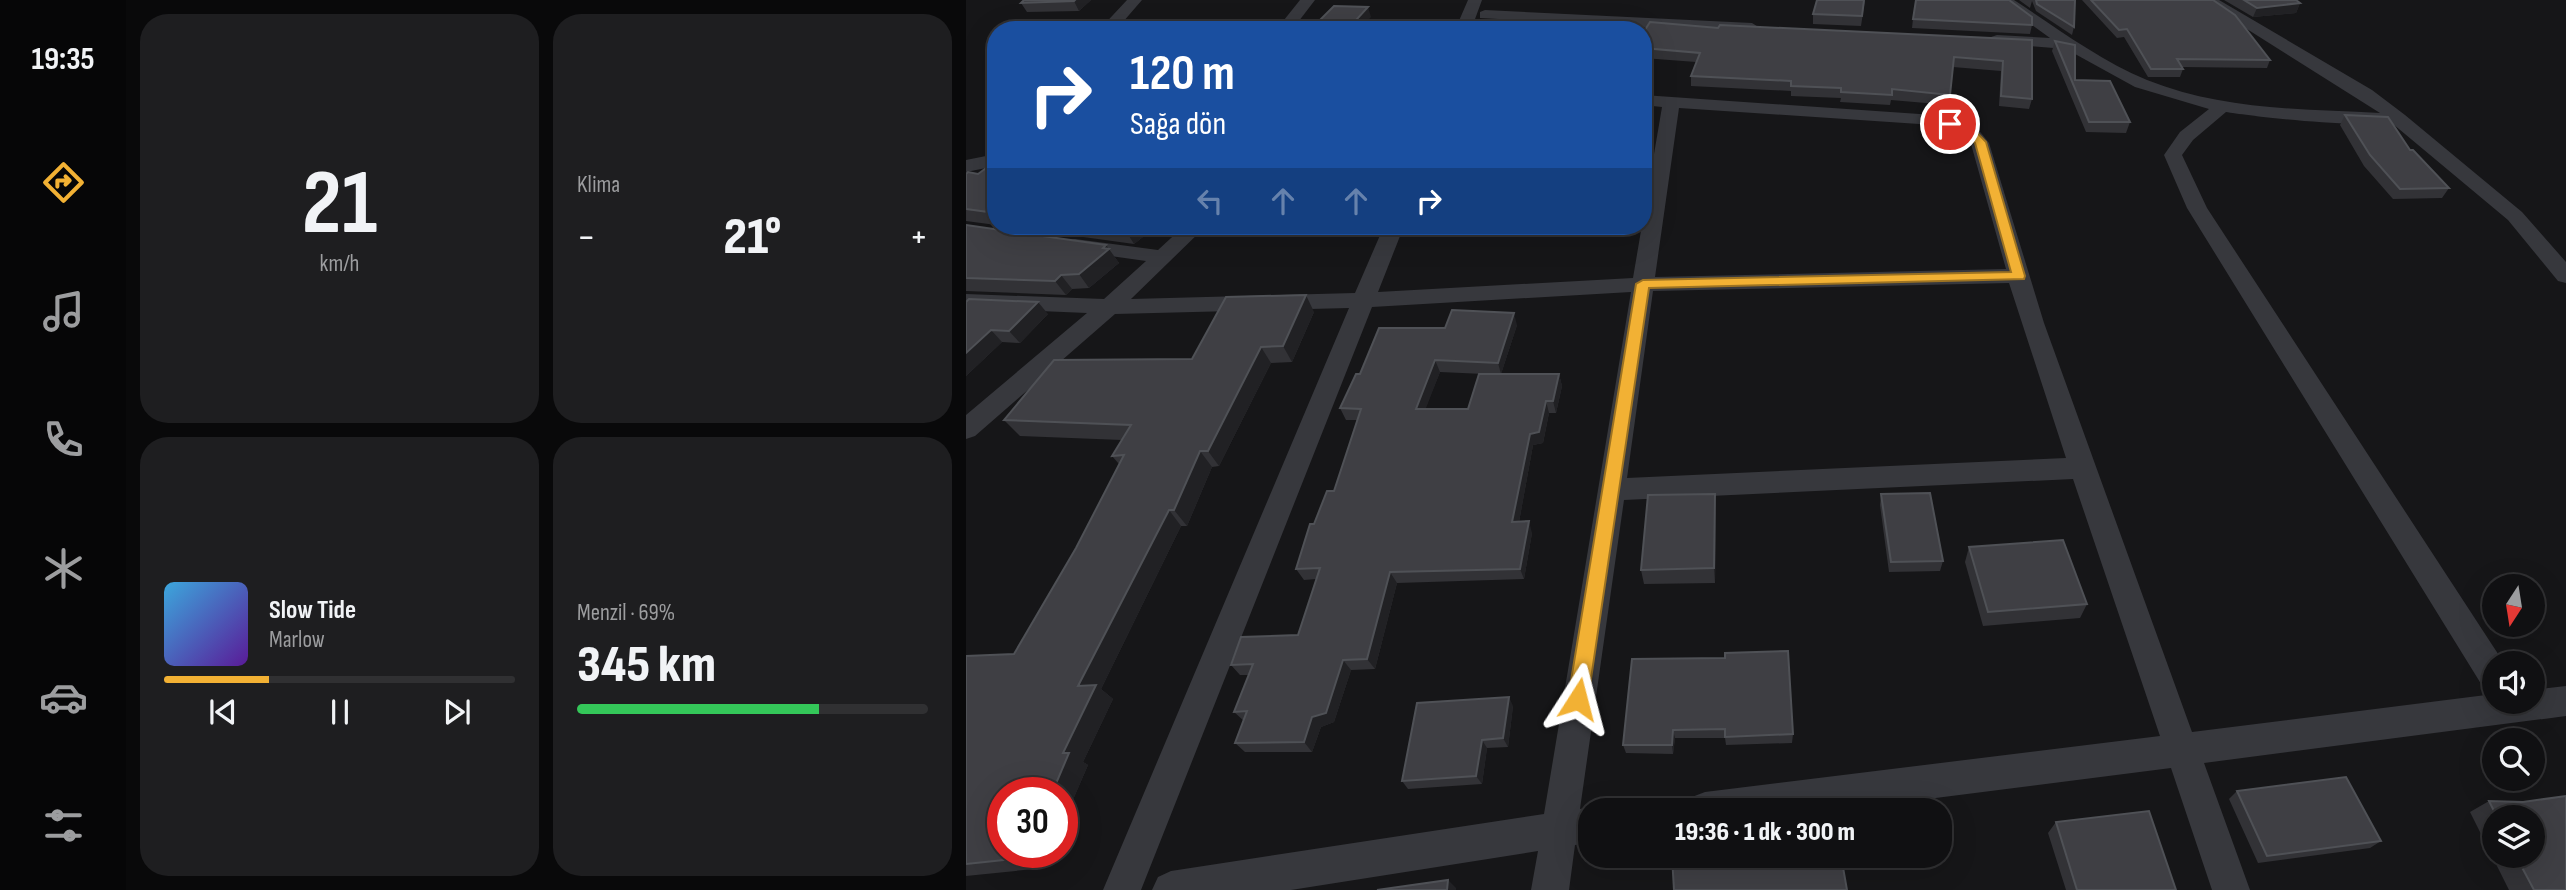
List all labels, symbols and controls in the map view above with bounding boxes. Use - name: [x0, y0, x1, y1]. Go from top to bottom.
- text: 19:35: [31, 40, 95, 79]
- text: 120 m: [1130, 45, 1235, 104]
- icon: right: [1015, 49, 1106, 140]
- pin: [1920, 94, 1980, 154]
- text: Sağa dön: [1130, 105, 1226, 144]
- icon: arrive: [1931, 105, 1969, 143]
- text: 21: [302, 150, 377, 259]
- icon: directions: [39, 158, 88, 207]
- text: Klima: [577, 171, 620, 199]
- icon: left: [1191, 182, 1229, 220]
- icon: ahead: [1264, 182, 1302, 220]
- icon: ahead: [1337, 182, 1375, 220]
- icon: right: [1410, 182, 1448, 220]
- text: 21°: [724, 206, 782, 269]
- text: −: [577, 215, 596, 260]
- text: +: [909, 215, 928, 260]
- text: km/h: [320, 250, 359, 278]
- icon: music: [39, 287, 88, 336]
- icon: phone: [39, 415, 88, 464]
- icon: climate: [39, 544, 88, 593]
- north arrow: [2482, 574, 2544, 637]
- map controls: [2482, 574, 2545, 868]
- text: Slow Tide: [269, 595, 356, 626]
- text: Menzil · 69%: [577, 599, 675, 627]
- text: Marlow: [269, 626, 325, 654]
- text: 345 km: [577, 634, 716, 697]
- button: sound: [2482, 651, 2545, 714]
- position arrow: [1541, 662, 1615, 736]
- icon: car: [39, 673, 88, 722]
- icon: previous: [204, 693, 242, 731]
- icon: pause: [321, 693, 359, 731]
- icon: next: [438, 693, 476, 731]
- button: search: [2482, 728, 2545, 791]
- speed limit sign: 30: [987, 777, 1078, 868]
- icon: filters: [39, 801, 88, 850]
- button: layers: [2482, 805, 2545, 868]
- text: 19:36 · 1 dk · 300 m: [1675, 817, 1855, 848]

